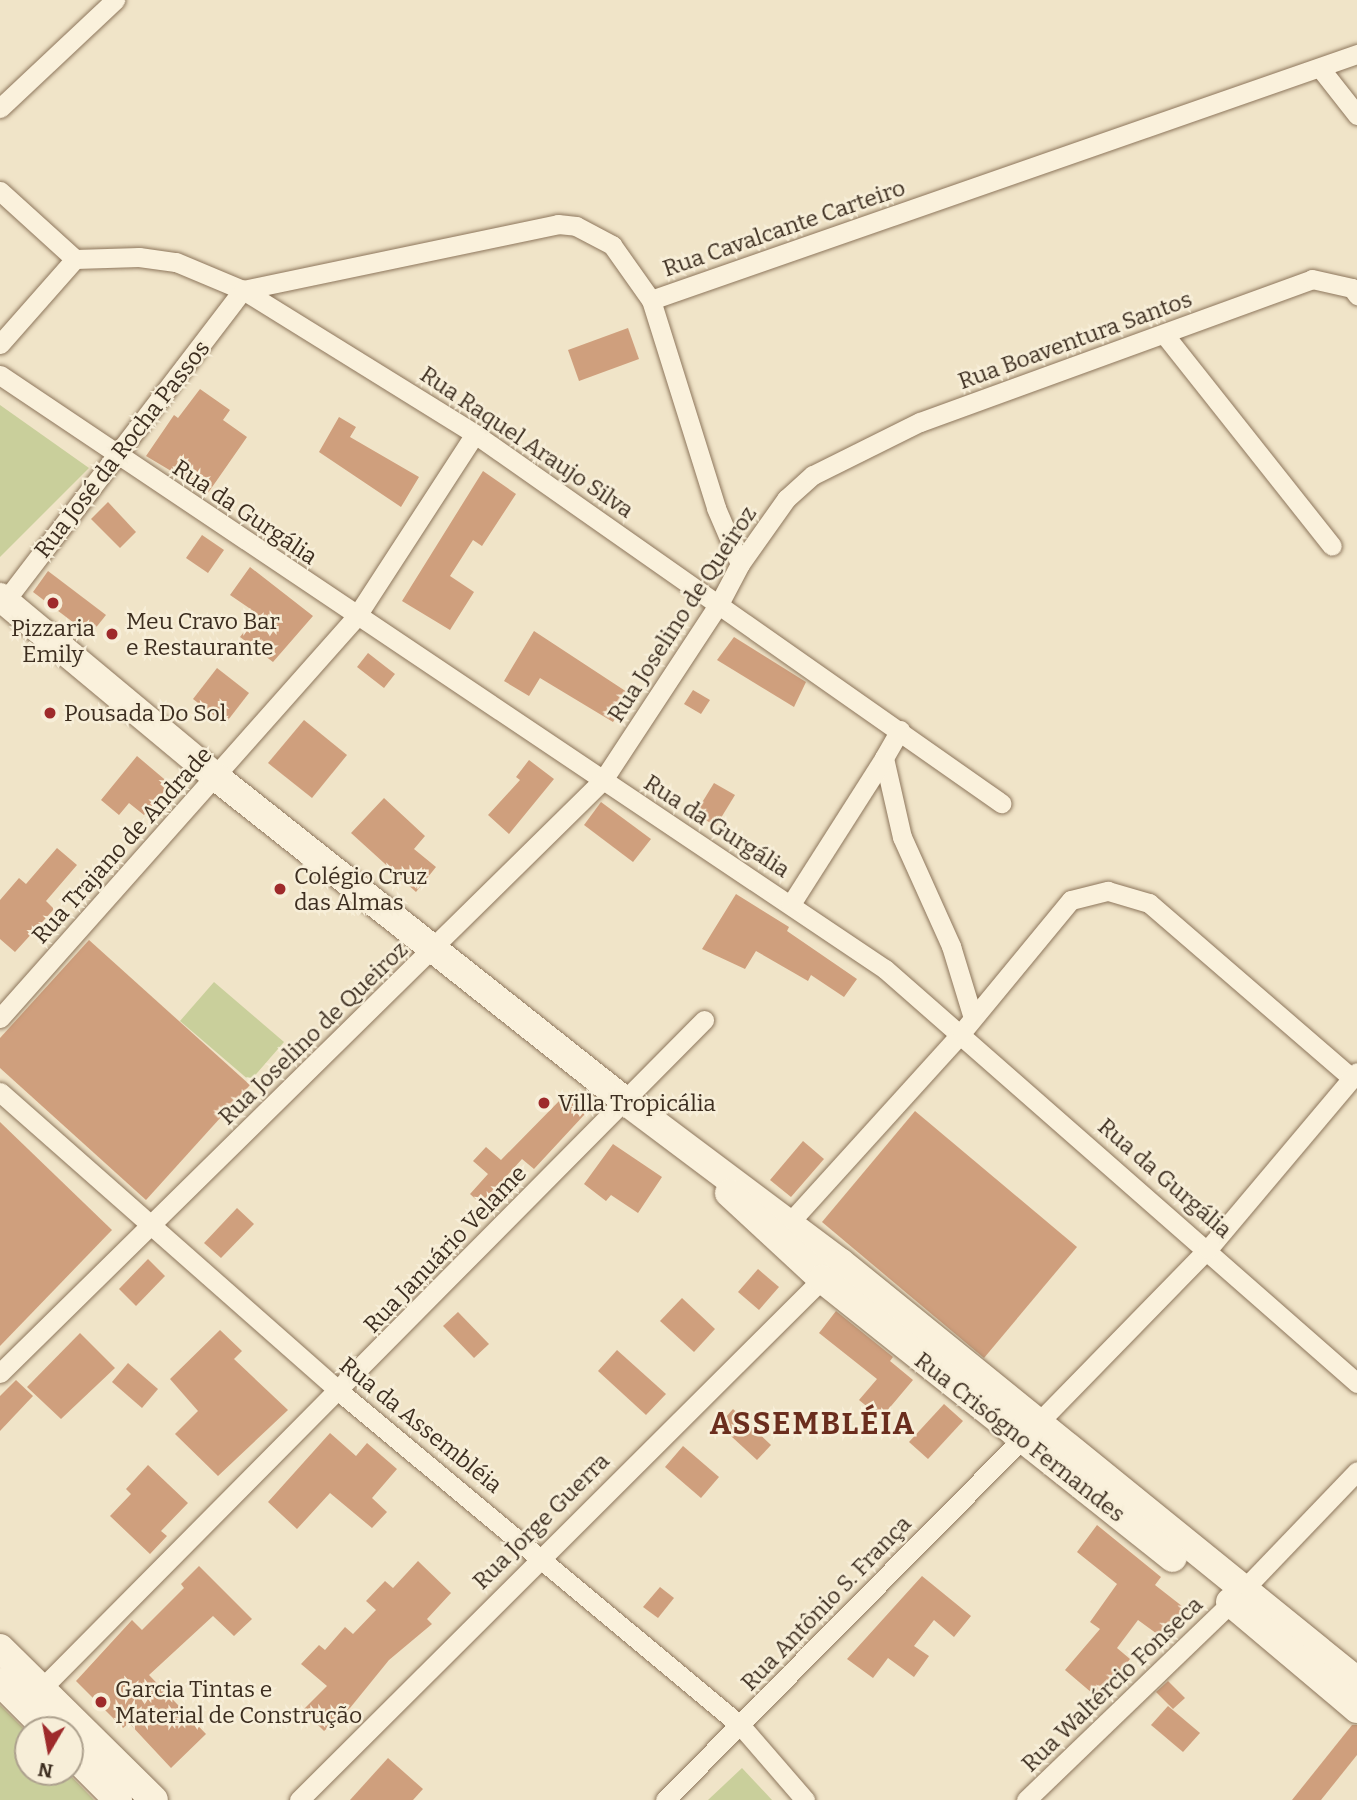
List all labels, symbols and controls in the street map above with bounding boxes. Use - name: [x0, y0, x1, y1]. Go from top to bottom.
- street label: Rua Cavalcante Carteiro: [659, 174, 909, 282]
- street label: Rua Boaventura Santos: [954, 285, 1196, 395]
- street label: Rua José da Rocha Passos: [29, 335, 215, 563]
- street label: Rua Raquel Araujo Silva: [415, 360, 639, 524]
- street label: Rua da Gurgália: [168, 454, 322, 570]
- street label: Rua Joselino de Queiroz: [602, 501, 762, 727]
- marker: Pizzaria Emily: [45, 595, 61, 611]
- place label: Meu Cravo Bar e Restaurante: [126, 607, 280, 661]
- place label: Pizzaria Emily: [11, 614, 95, 668]
- marker: Meu Cravo Bar e Restaurante: [104, 626, 120, 642]
- place label: Pousada Do Sol: [64, 699, 226, 727]
- marker: Pousada Do Sol: [42, 705, 58, 721]
- street label: Rua Trajano de Andrade: [26, 741, 218, 949]
- street label: Rua da Gurgália: [639, 769, 795, 883]
- place label: Colégio Cruz das Almas: [294, 862, 427, 916]
- marker: Colégio Cruz das Almas: [272, 881, 288, 897]
- street label: Rua Joselino de Queiroz: [213, 936, 413, 1130]
- place label: Villa Tropicália: [558, 1089, 716, 1117]
- marker: Villa Tropicália: [536, 1095, 552, 1111]
- street label: Rua da Gurgália: [1092, 1112, 1238, 1244]
- street label: Rua Januário Velame: [358, 1160, 532, 1338]
- street label: Rua Crisógno Fernandes: [909, 1346, 1131, 1528]
- street label: Rua da Assembléia: [334, 1351, 508, 1499]
- district label: ASSEMBLÉIA: [711, 1406, 915, 1442]
- street label: Rua Jorge Guerra: [467, 1447, 615, 1595]
- street label: Rua Antônio S. França: [735, 1510, 917, 1696]
- street label: Rua Waltércio Fonseca: [1016, 1591, 1208, 1777]
- place label: Garcia Tintas e Material de Construção: [115, 1675, 362, 1729]
- marker: Garcia Tintas e Material de Construção: [93, 1694, 109, 1710]
- north arrow: [14, 1716, 84, 1786]
- text: N: [36, 1758, 55, 1783]

